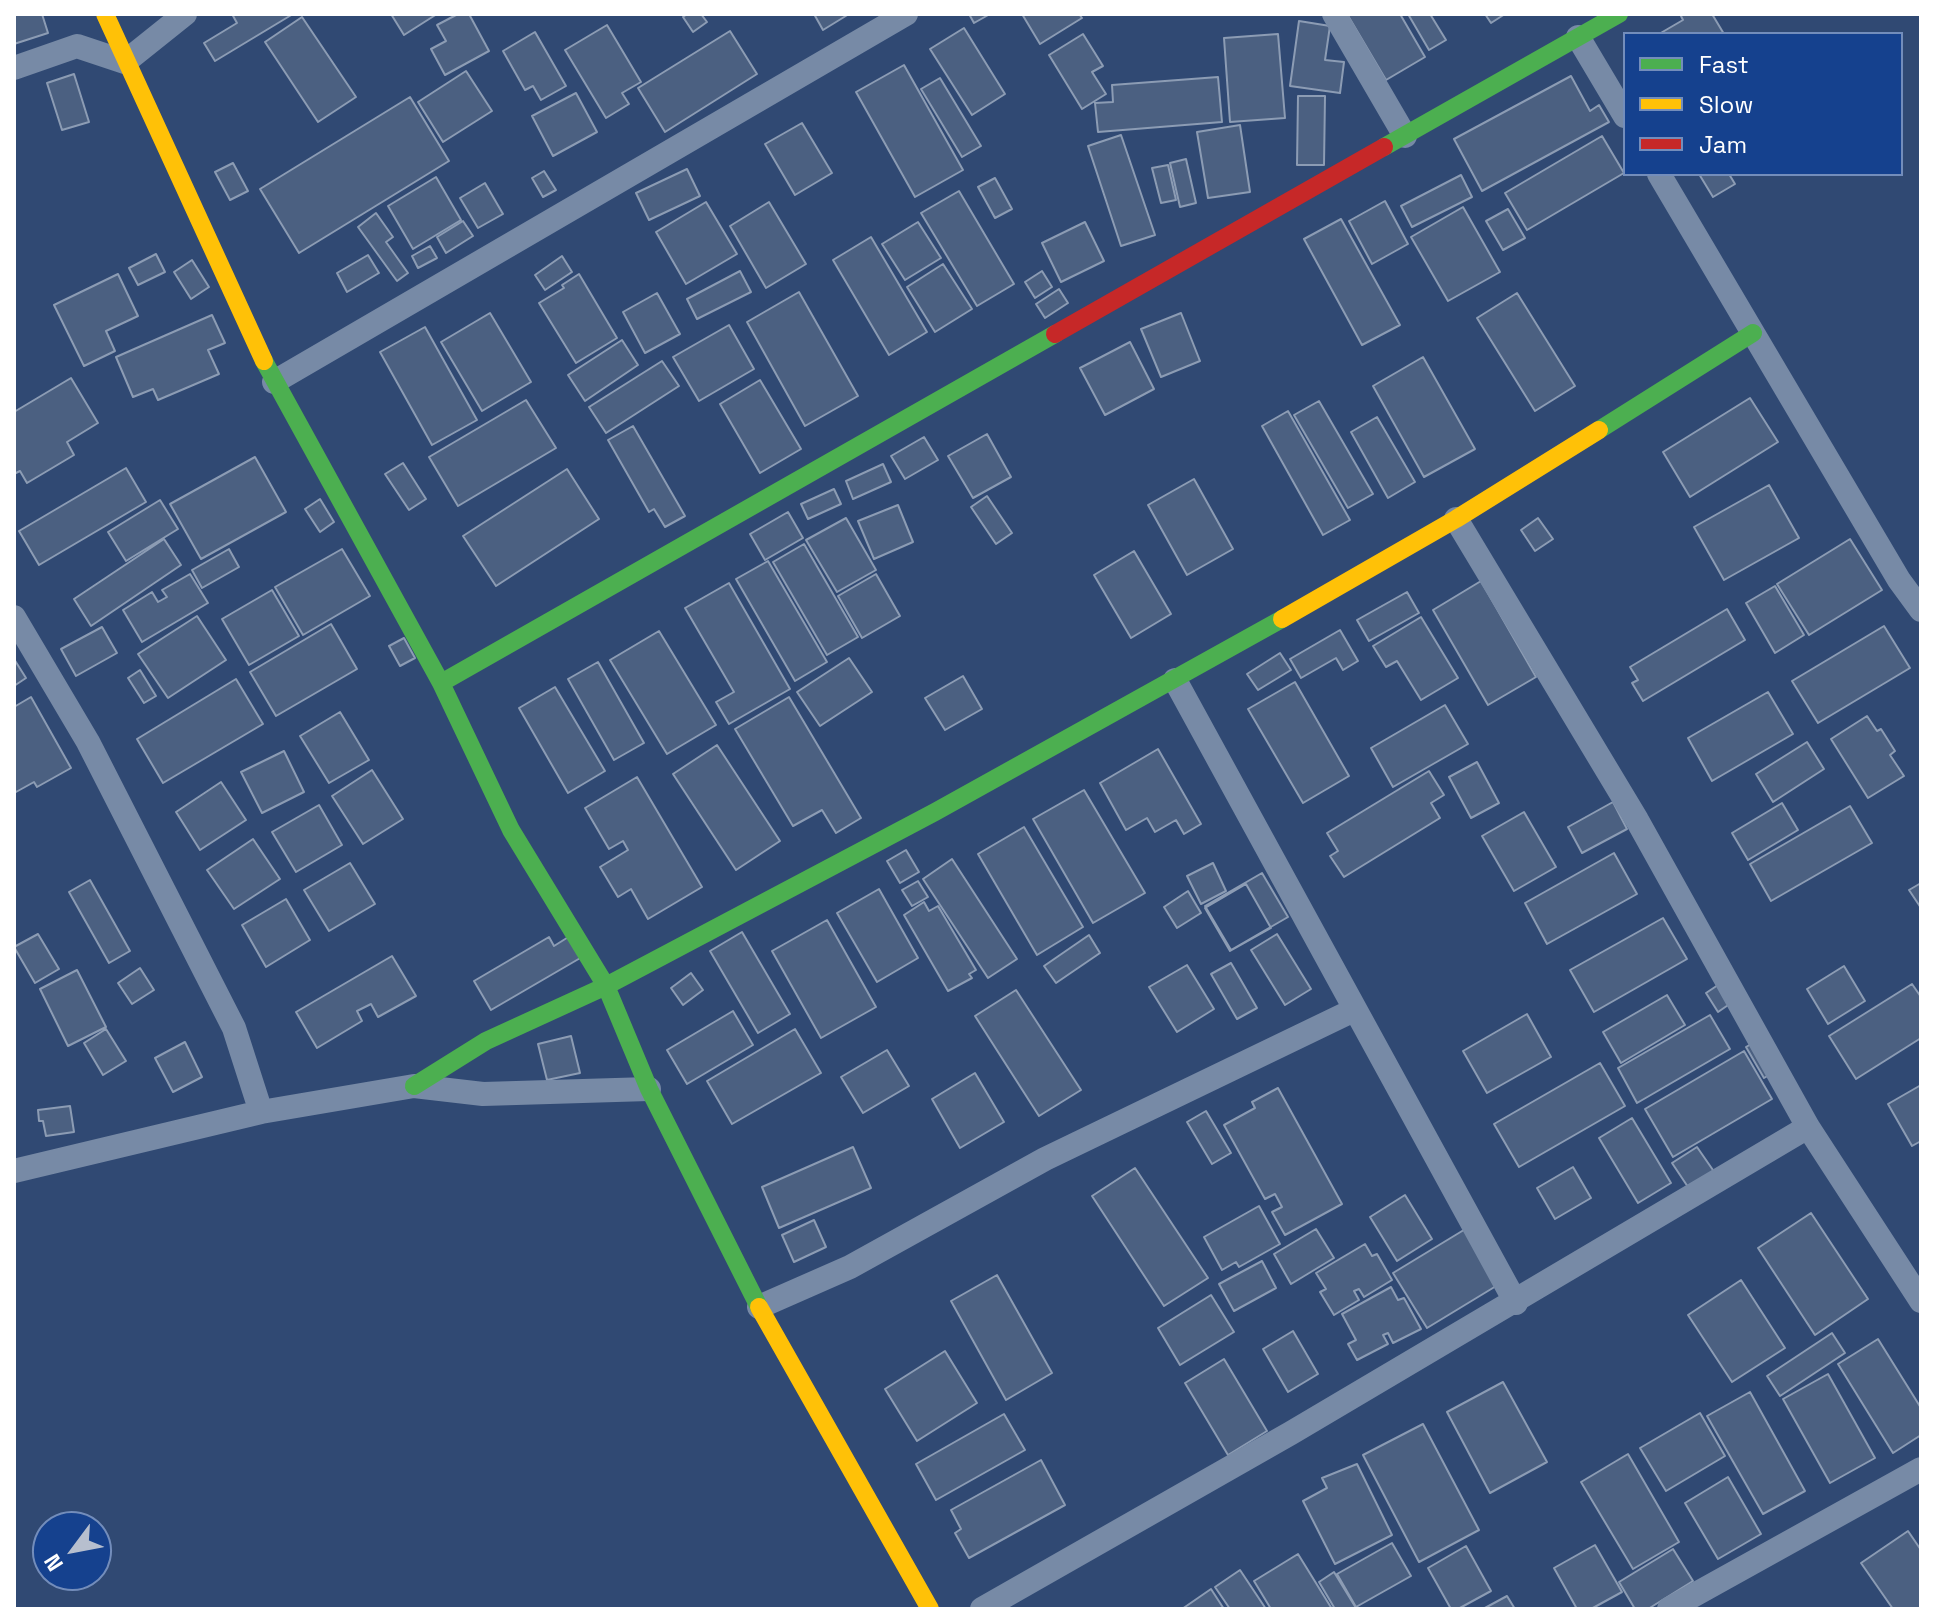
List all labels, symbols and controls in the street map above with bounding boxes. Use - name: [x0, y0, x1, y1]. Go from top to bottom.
- legend: [1623, 32, 1903, 176]
- text: Fast: [1699, 49, 1749, 80]
- text: Slow: [1699, 89, 1753, 120]
- text: Jam: [1699, 129, 1747, 160]
- north arrow: [32, 1511, 112, 1591]
- text: N: [38, 1549, 69, 1576]

